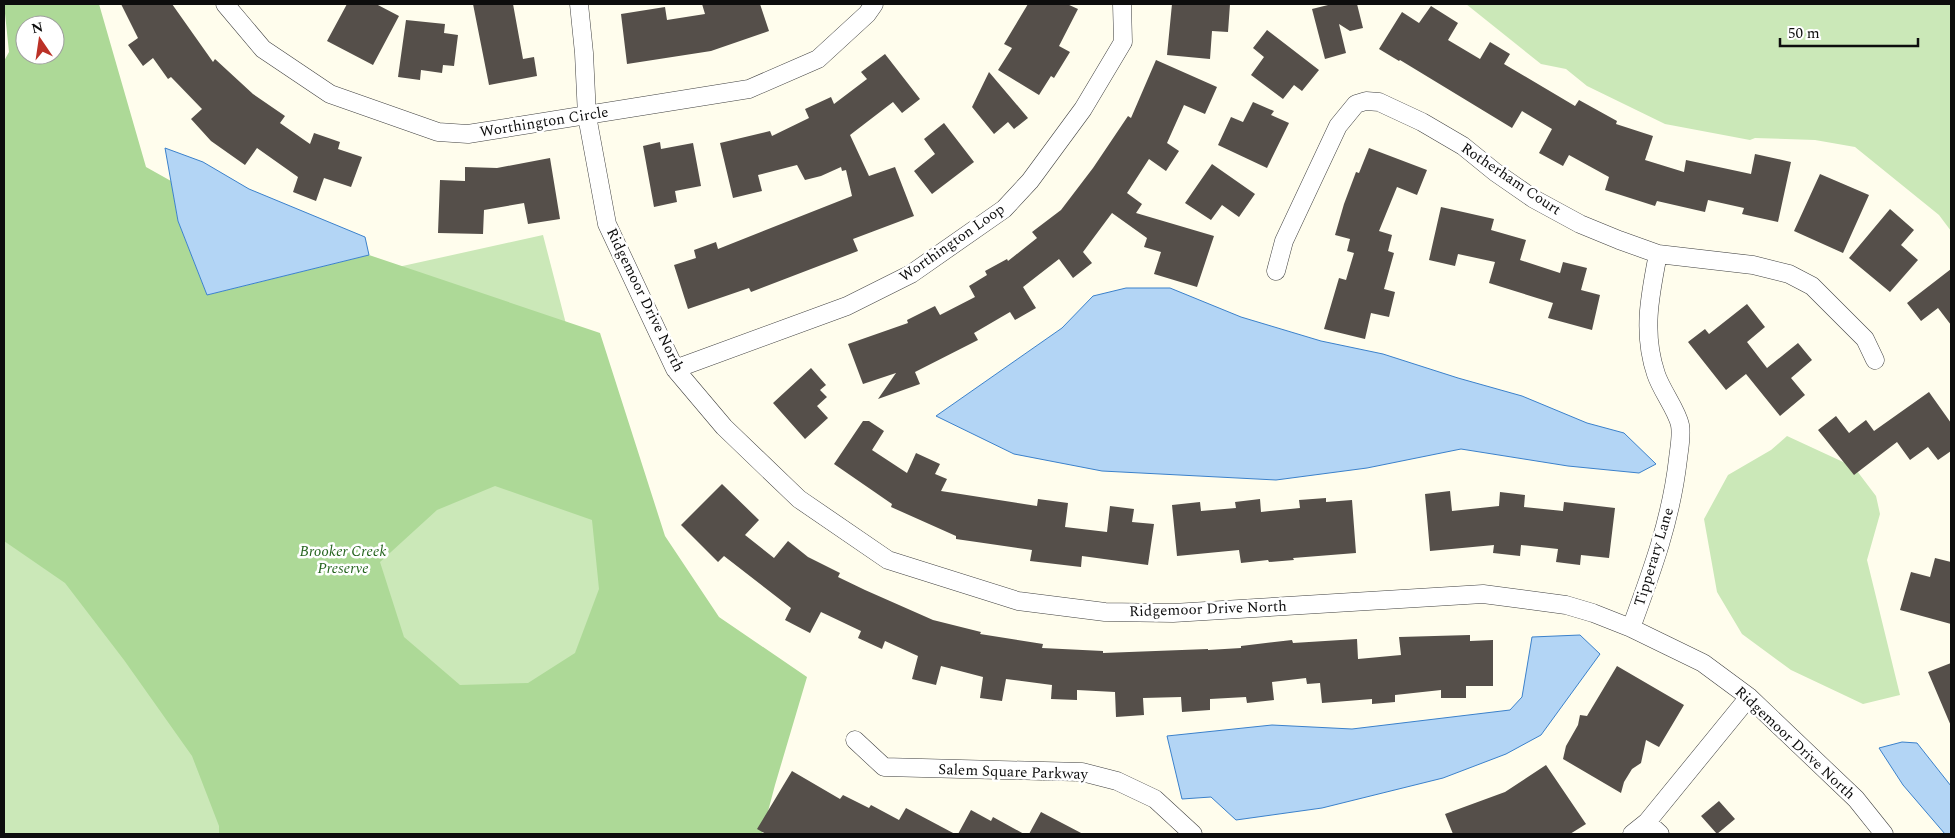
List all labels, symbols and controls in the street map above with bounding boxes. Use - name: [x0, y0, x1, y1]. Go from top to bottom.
- north arrow: [15, 15, 65, 65]
- scale bar: [1780, 15, 1918, 47]
- text: N: [29, 16, 45, 39]
- text: 50 m: [1788, 22, 1820, 45]
- street label: Worthington Circle: [478, 100, 610, 144]
- street label: Rotherham Court: [1456, 137, 1566, 221]
- street label: Worthington Loop: [895, 198, 1009, 288]
- street label: Ridgemoor Drive North: [600, 224, 690, 376]
- street label: Tipperary Lane: [1628, 505, 1680, 609]
- park label: Brooker Creek Preserve: [300, 540, 387, 580]
- street label: Ridgemoor Drive North: [1129, 595, 1287, 623]
- street label: Ridgemoor Drive North: [1729, 681, 1861, 805]
- street label: Salem Square Parkway: [938, 758, 1089, 786]

